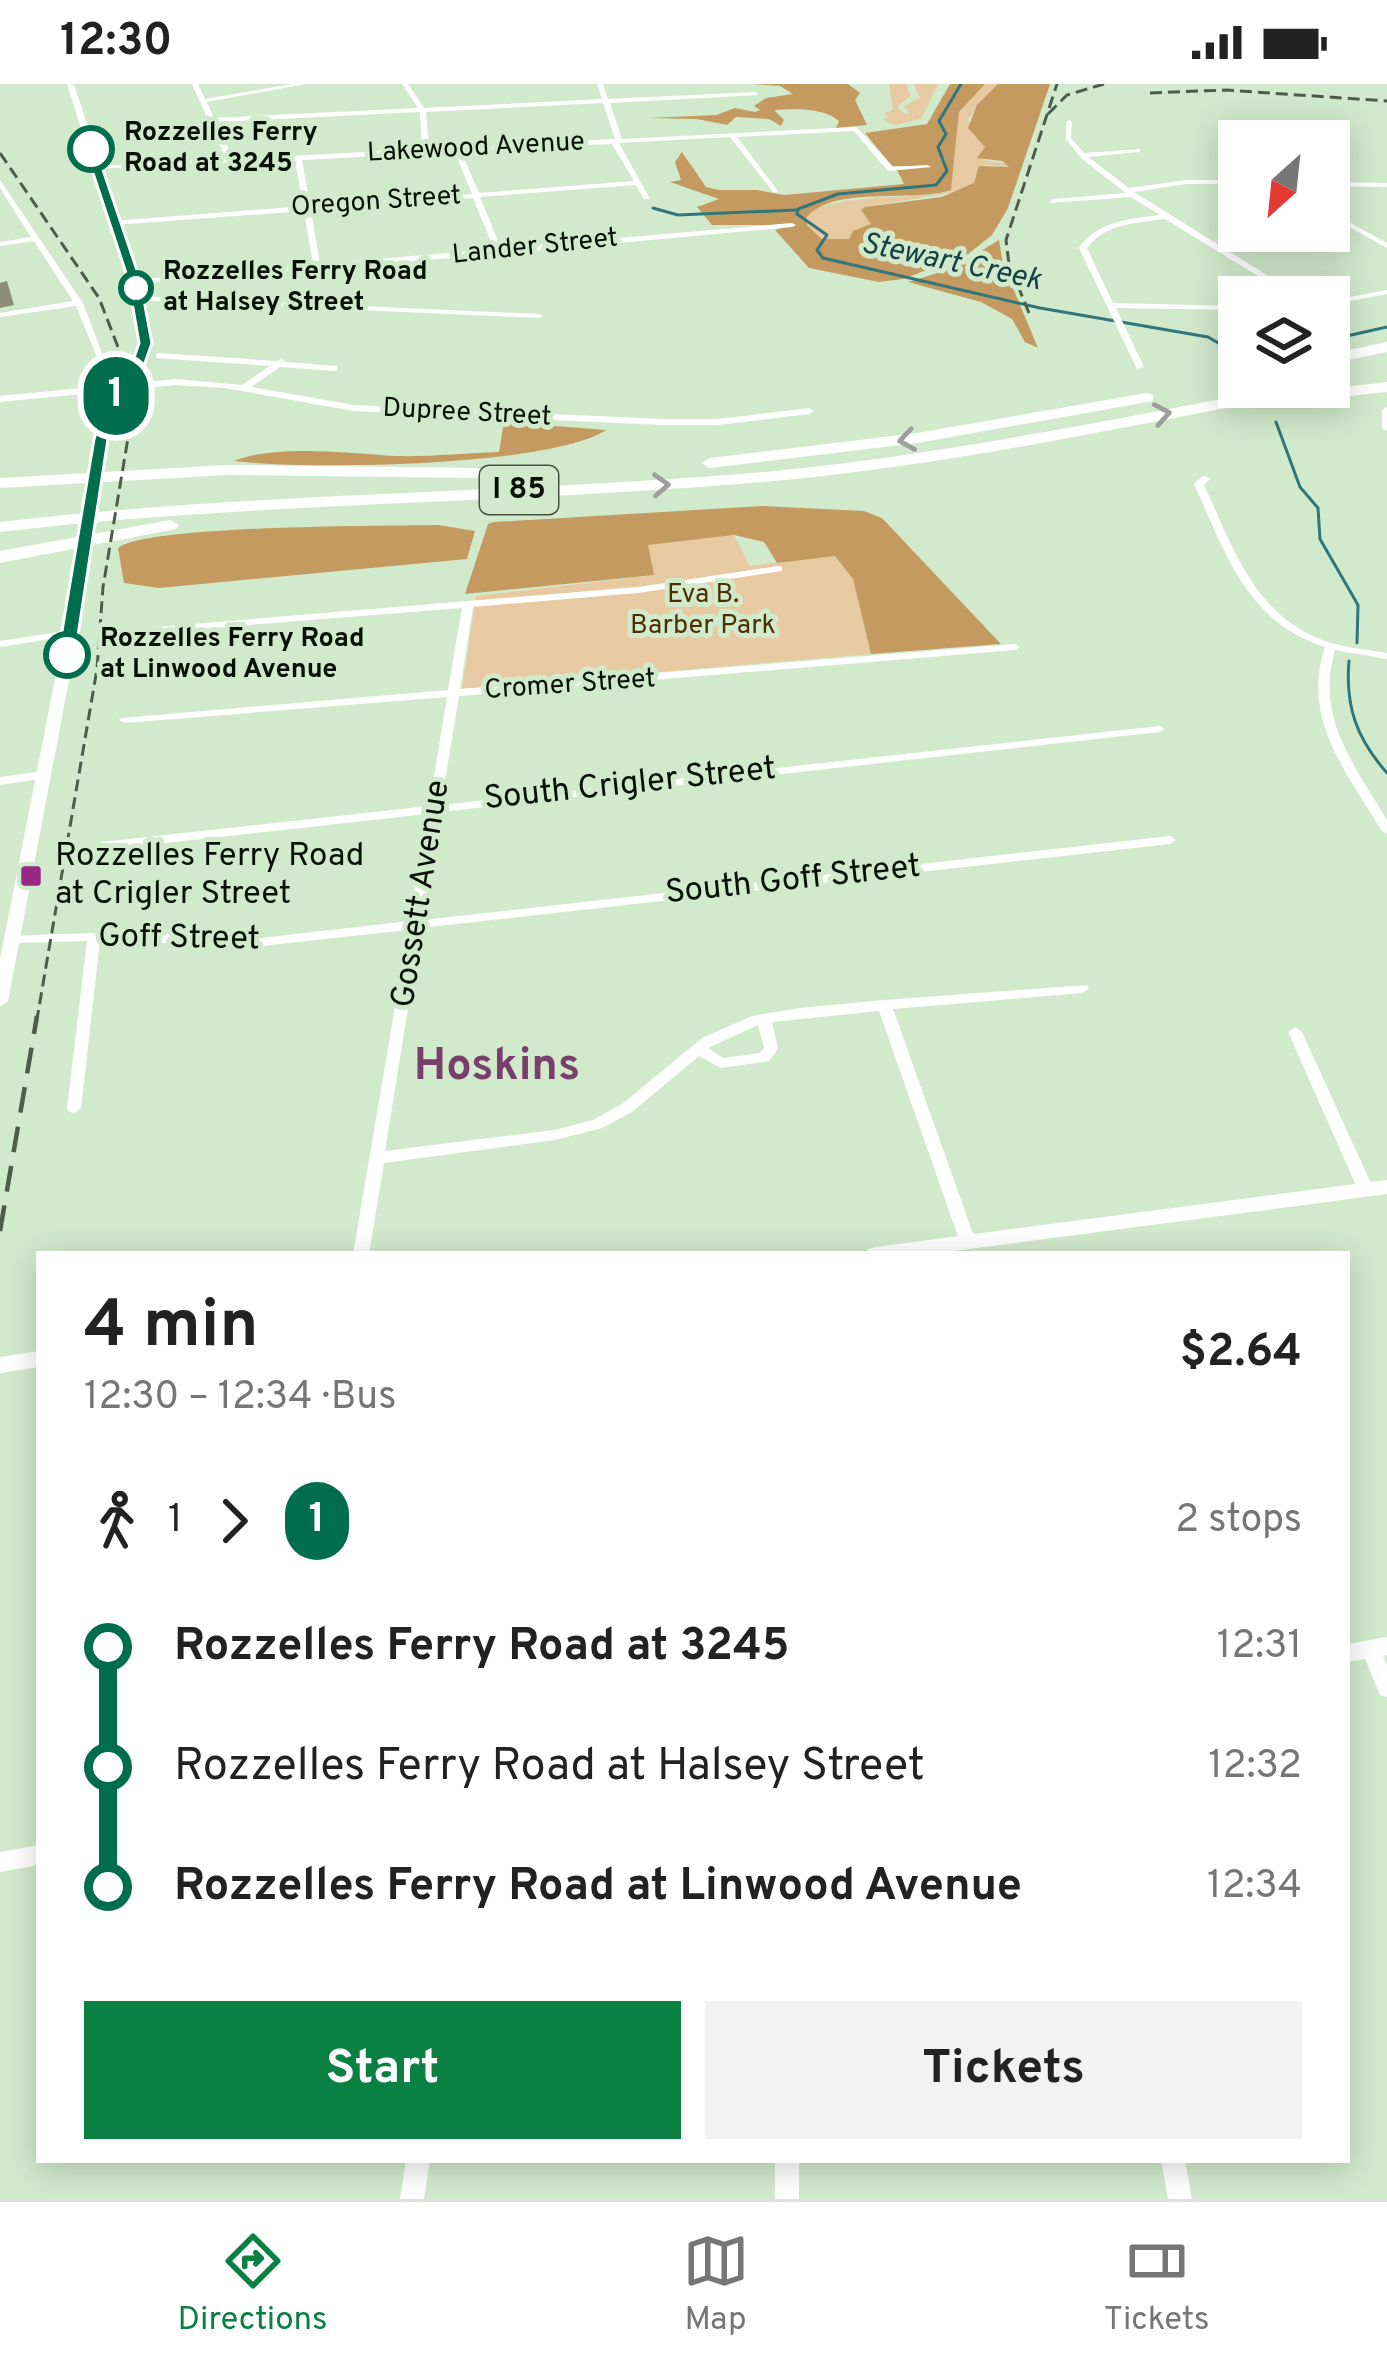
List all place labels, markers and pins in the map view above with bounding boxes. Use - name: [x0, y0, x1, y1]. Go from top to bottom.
- place label: Rozzelles Ferry Road at 3245: [124, 116, 318, 181]
- marker: Rozzelles Ferry Road at 3245: [69, 127, 113, 171]
- place label: Rozzelles Ferry Road at Halsey Street: [163, 255, 428, 320]
- marker: Rozzelles Ferry Road at Halsey Street: [120, 272, 152, 304]
- place label: Rozzelles Ferry Road at Linwood Avenue: [100, 622, 365, 687]
- marker: Rozzelles Ferry Road at Linwood Avenue: [45, 633, 89, 677]
- place label: Rozzelles Ferry Road at Crigler Street: [55, 836, 364, 916]
- marker: Rozzelles Ferry Road at Crigler Street: [18, 863, 44, 889]

